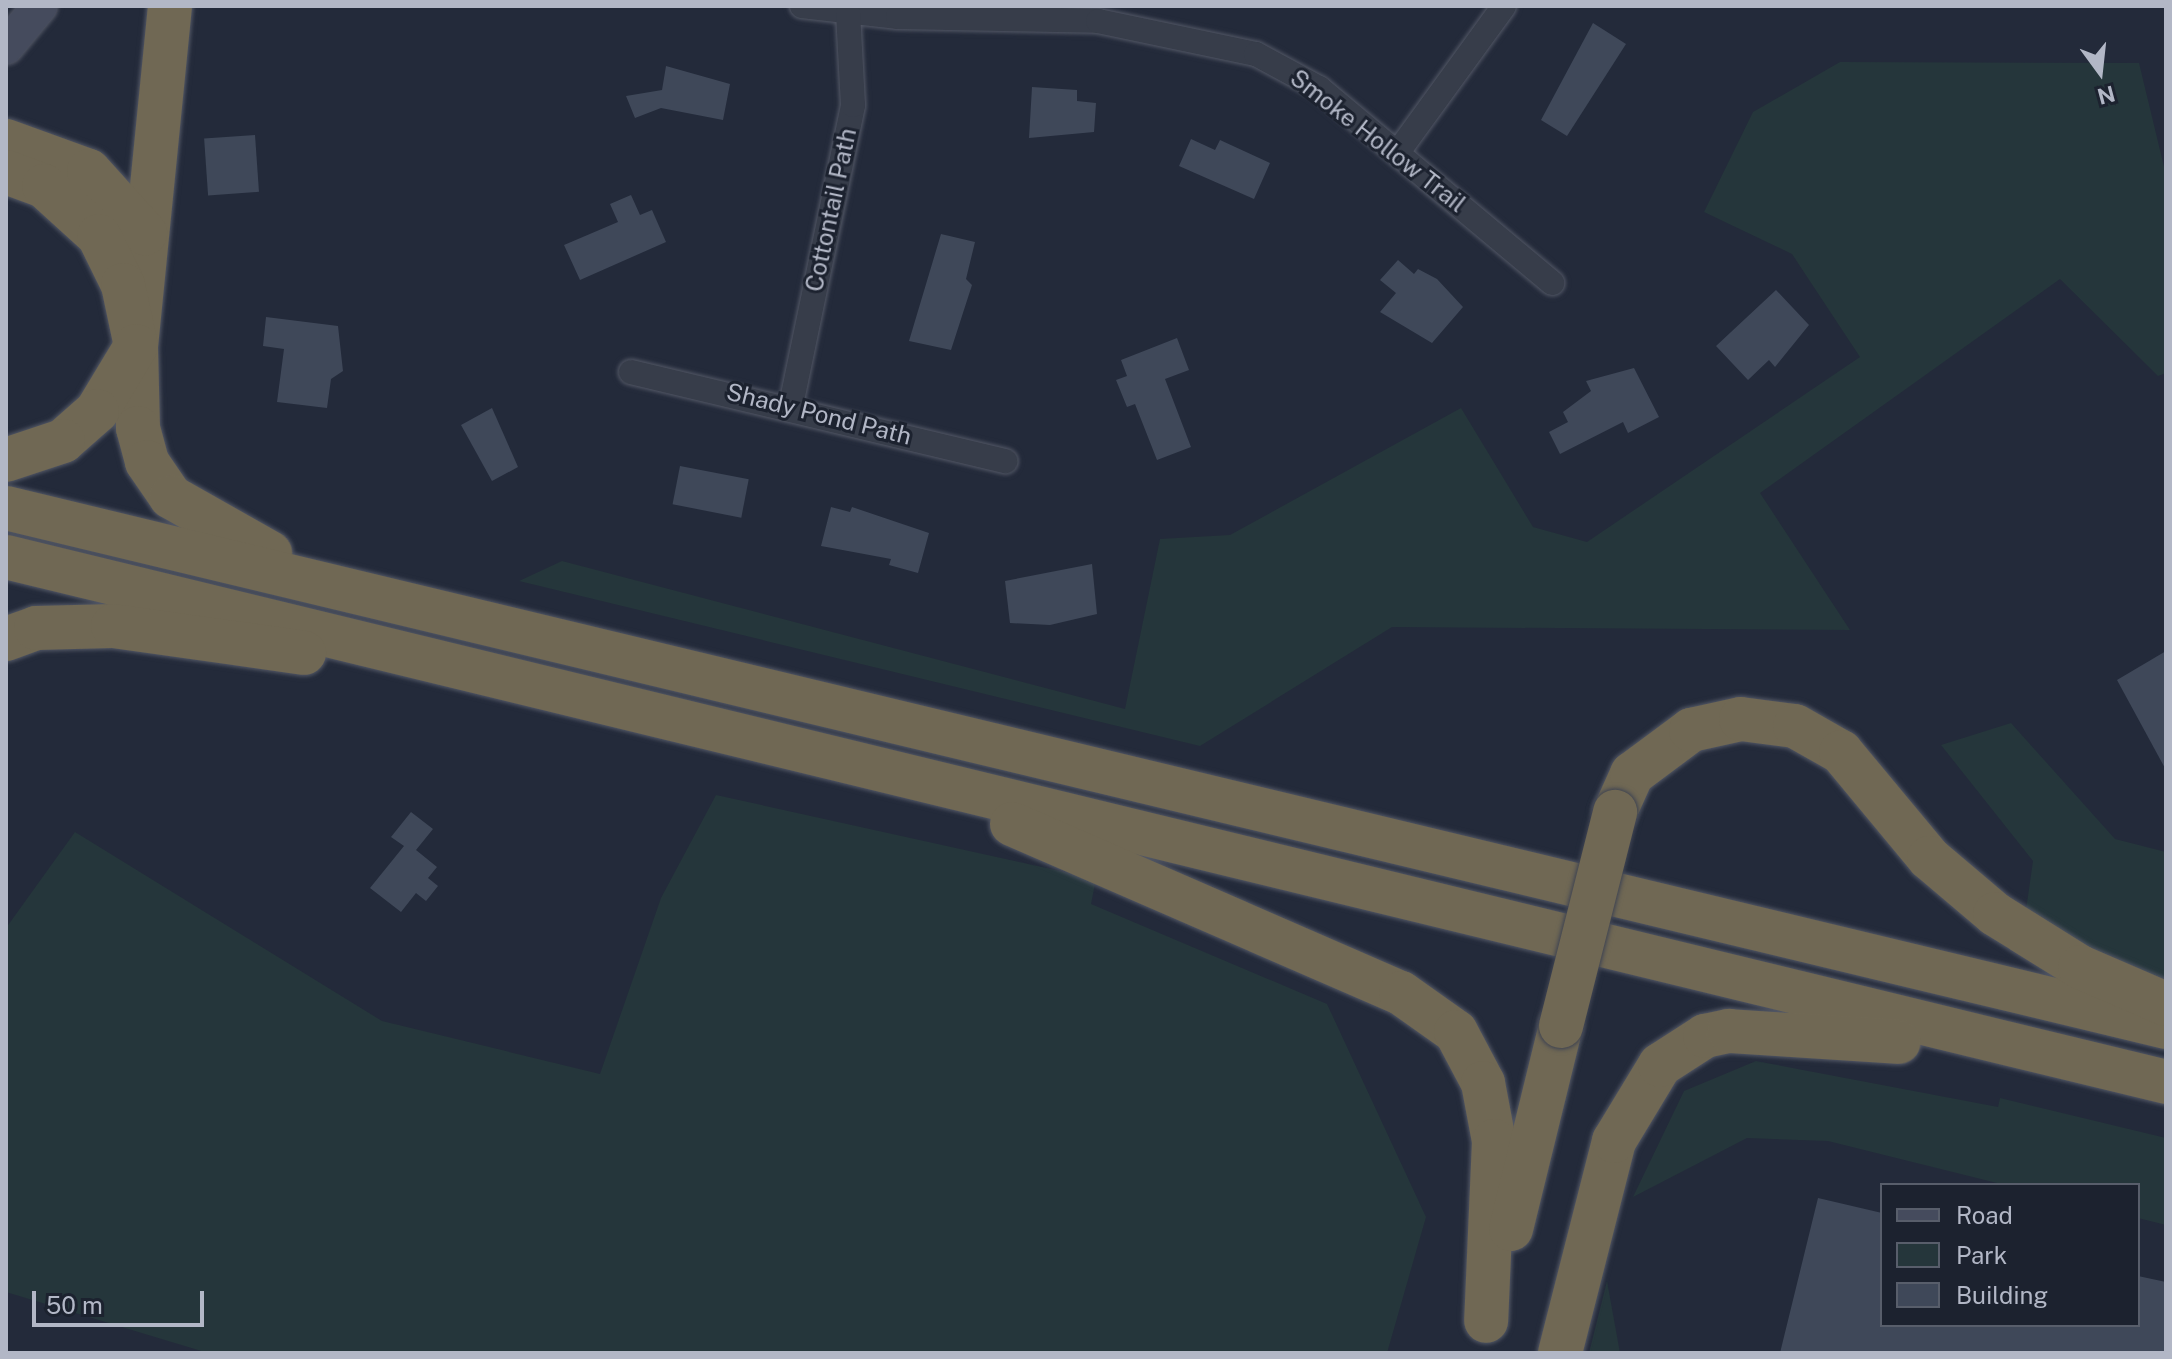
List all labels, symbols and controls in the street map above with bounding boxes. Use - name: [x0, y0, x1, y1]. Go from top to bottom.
- north arrow: [2060, 32, 2140, 112]
- street label: Smoke Hollow Trail: [1284, 63, 1472, 219]
- text: N: [2095, 80, 2118, 110]
- street label: Cottontail Path: [800, 126, 862, 294]
- street label: Shady Pond Path: [723, 377, 915, 451]
- legend: [1880, 1183, 2140, 1327]
- text: Road: [1956, 1201, 2013, 1229]
- text: Park: [1956, 1241, 2007, 1269]
- scale bar: [36, 1275, 208, 1325]
- text: Building: [1956, 1281, 2048, 1309]
- text: 50 m: [46, 1291, 103, 1319]

